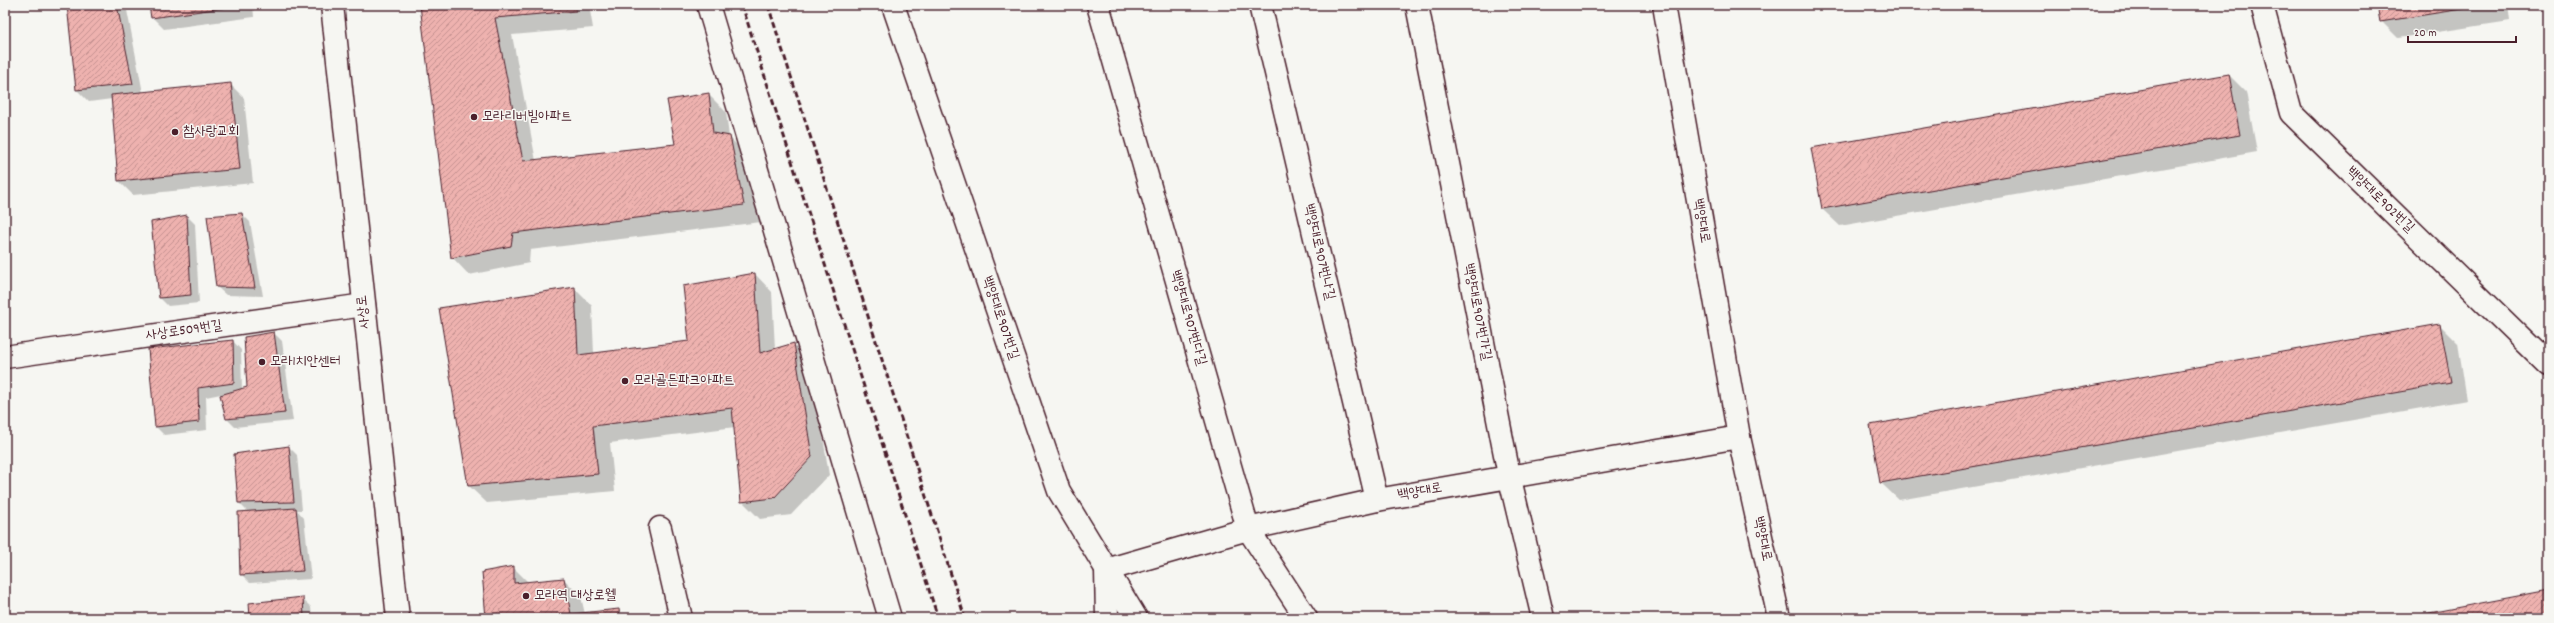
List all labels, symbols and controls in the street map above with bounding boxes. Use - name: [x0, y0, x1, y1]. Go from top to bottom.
- scale bar: [2408, 18, 2516, 44]
- text: 20 m: [2414, 25, 2437, 42]
- place label: 모라리버빌아파트: [482, 107, 572, 127]
- marker: 모라리버빌아파트: [469, 112, 479, 122]
- place label: 참사랑교회: [183, 122, 239, 142]
- marker: 참사랑교회: [170, 127, 180, 137]
- street label: 백양대로902번길: [2341, 162, 2419, 238]
- street label: 백양대로: [1687, 197, 1715, 245]
- street label: 백양대로907번나길: [1298, 202, 1340, 303]
- street label: 백양대로907번가길: [1458, 262, 1496, 363]
- street label: 백양대로907번다길: [1165, 268, 1211, 369]
- street label: 백양대로907번길: [976, 274, 1024, 363]
- street label: 사상로: [352, 294, 376, 330]
- street label: 사상로509번길: [145, 316, 224, 346]
- place label: 모라1치안센터: [270, 352, 341, 372]
- marker: 모라1치안센터: [257, 357, 267, 367]
- place label: 모라골든파크아파트: [633, 371, 734, 391]
- marker: 모라골든파크아파트: [620, 376, 630, 386]
- street label: 백양대로: [1396, 478, 1444, 506]
- street label: 백양대로: [1748, 515, 1776, 563]
- place label: 모라역 대상로웰: [534, 586, 616, 606]
- marker: 모라역 대상로웰: [521, 591, 531, 601]

